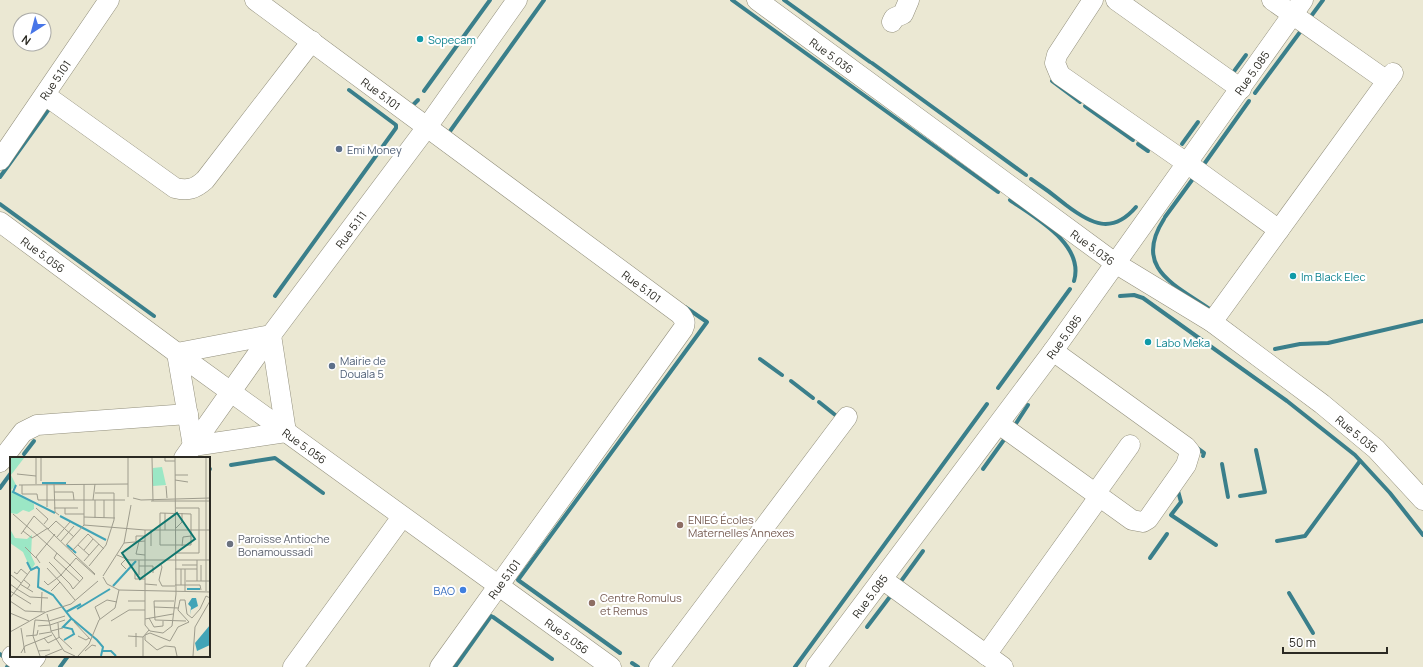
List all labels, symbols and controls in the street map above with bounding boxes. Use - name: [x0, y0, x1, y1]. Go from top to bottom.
- north arrow: [12, 12, 52, 52]
- text: N: [18, 32, 33, 49]
- place label: Sopecam: [428, 32, 476, 47]
- marker: Sopecam: [415, 34, 425, 44]
- street label: Rue 5.036: [807, 34, 857, 76]
- street label: Rue 5.085: [1231, 47, 1272, 97]
- street label: Rue 5.101: [36, 57, 74, 103]
- street label: Rue 5.101: [359, 74, 404, 113]
- place label: Emi Money: [347, 142, 402, 157]
- marker: Emi Money: [334, 144, 344, 154]
- street label: Rue 5.111: [332, 207, 369, 251]
- street label: Rue 5.036: [1068, 226, 1118, 268]
- street label: Rue 5.056: [18, 233, 69, 275]
- street label: Rue 5.101: [619, 266, 665, 305]
- place label: Im Black Elec: [1301, 269, 1366, 284]
- marker: Im Black Elec: [1288, 271, 1298, 281]
- street label: Rue 5.085: [1043, 311, 1084, 361]
- place label: Labo Meka: [1156, 335, 1210, 350]
- marker: Labo Meka: [1143, 337, 1153, 347]
- place label: Mairie de Douala 5: [340, 353, 387, 381]
- marker: Mairie de Douala 5: [327, 361, 337, 371]
- street label: Rue 5.036: [1333, 411, 1382, 456]
- street label: Rue 5.056: [280, 424, 330, 467]
- inset map: [10, 457, 210, 657]
- place label: ENIEG Écoles Maternelles Annexes: [688, 512, 795, 540]
- marker: ENIEG Écoles Maternelles Annexes: [675, 520, 685, 530]
- place label: Paroisse Antioche Bonamoussadi: [238, 531, 330, 559]
- marker: Paroisse Antioche Bonamoussadi: [225, 539, 235, 549]
- street label: Rue 5.101: [485, 556, 523, 602]
- street label: Rue 5.085: [848, 571, 891, 621]
- place label: BAO: [434, 583, 455, 598]
- marker: BAO: [458, 585, 468, 595]
- place label: Centre Romulus et Remus: [600, 590, 682, 618]
- marker: Centre Romulus et Remus: [587, 598, 597, 608]
- street label: Rue 5.056: [542, 614, 593, 657]
- scale bar: [1283, 629, 1387, 655]
- text: 50 m: [1289, 634, 1316, 651]

